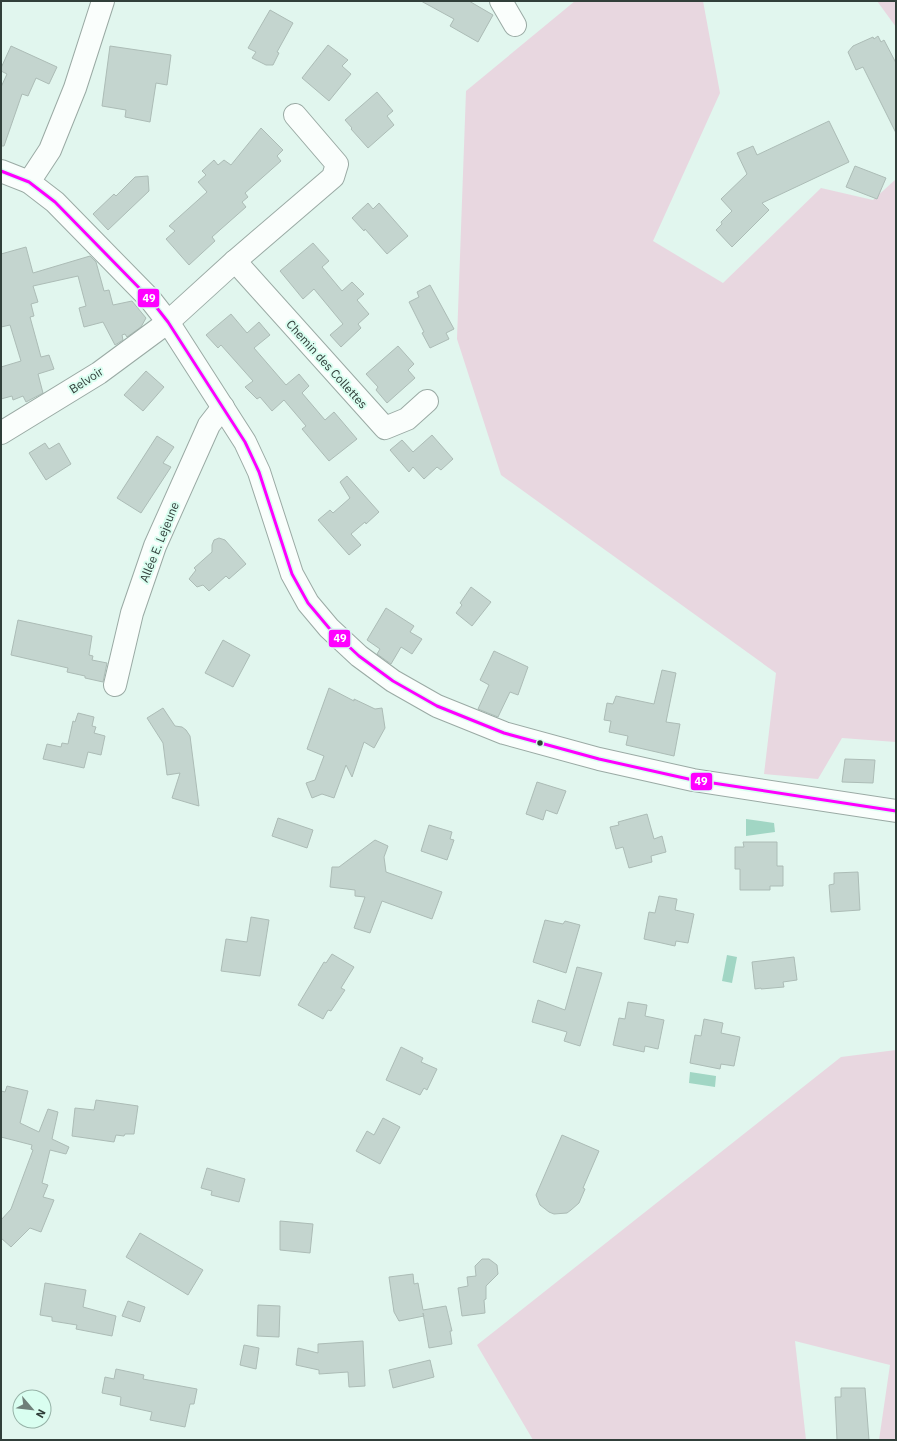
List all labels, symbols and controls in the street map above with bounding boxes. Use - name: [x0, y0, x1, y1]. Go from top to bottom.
- line badge: 49: [137, 288, 160, 308]
- text: 49: [142, 291, 156, 305]
- street label: Chemin des Collettes: [283, 317, 371, 412]
- street label: Belvoir: [66, 363, 106, 397]
- street label: Allée E. Lejeune: [136, 499, 182, 584]
- line badge: 49: [328, 629, 351, 648]
- text: 49: [333, 631, 347, 645]
- unlabelled marker: [535, 738, 545, 748]
- line badge: 49: [690, 772, 713, 791]
- text: 49: [694, 774, 708, 788]
- north arrow: [12, 1389, 52, 1429]
- text: N: [33, 1407, 49, 1421]

